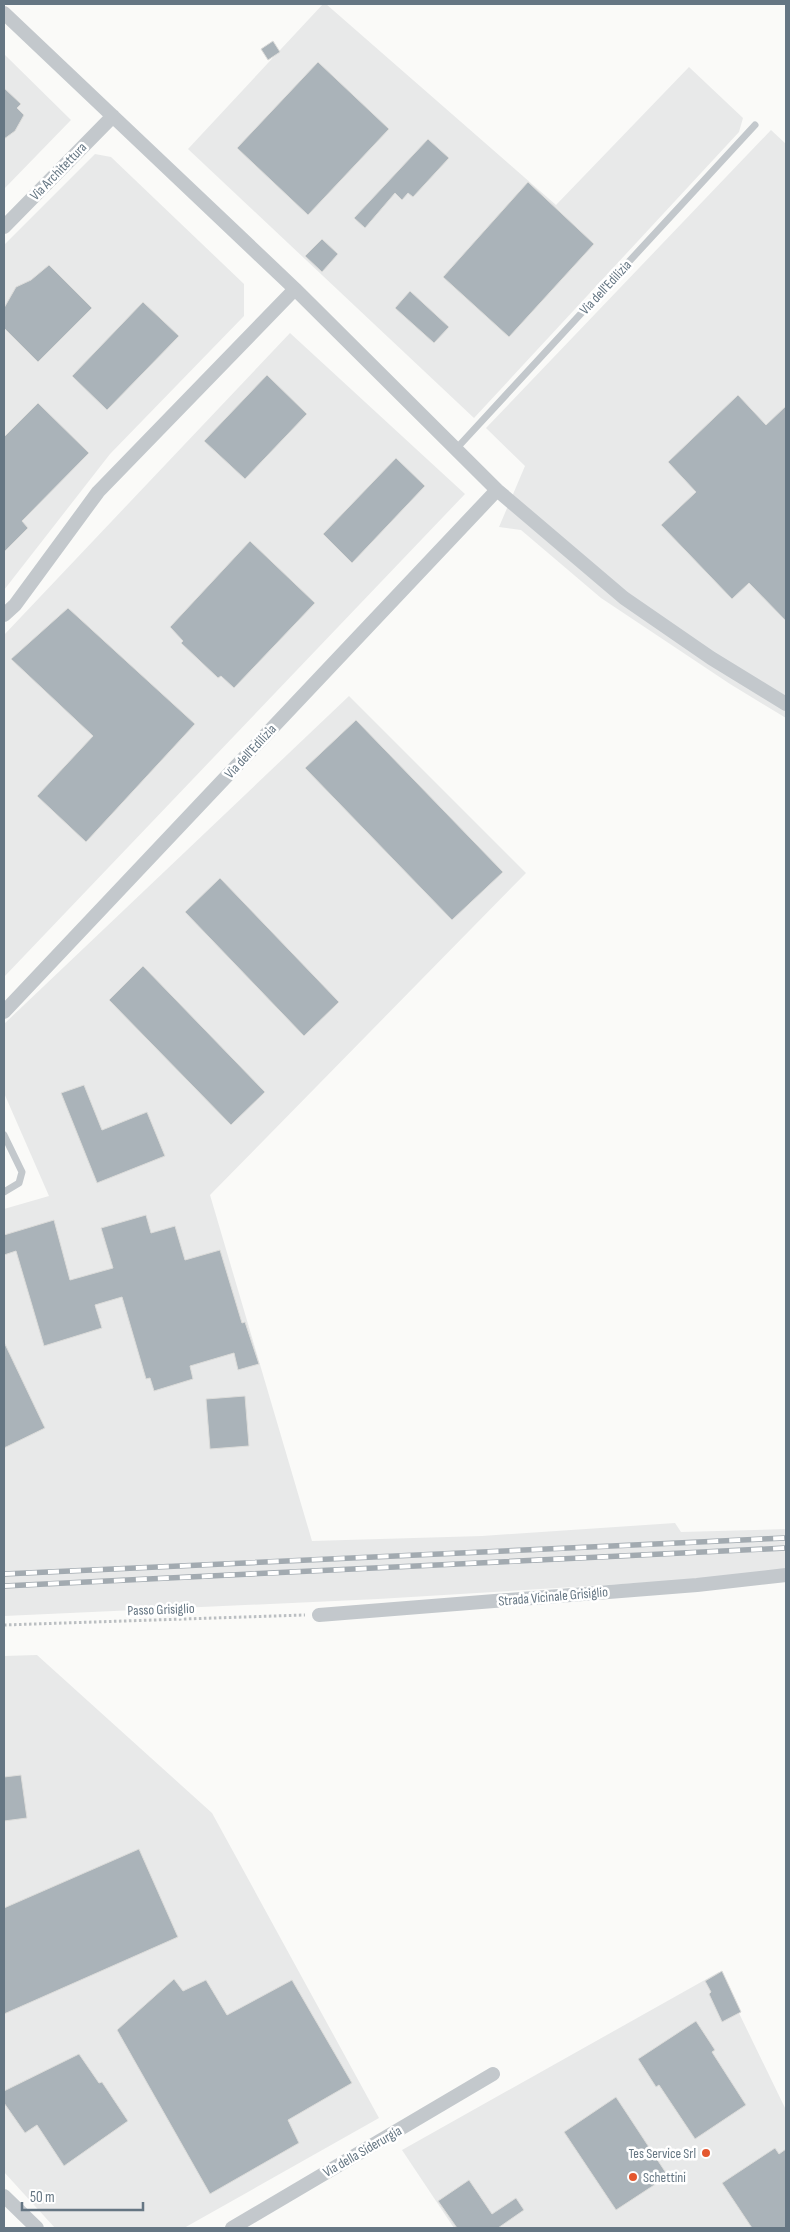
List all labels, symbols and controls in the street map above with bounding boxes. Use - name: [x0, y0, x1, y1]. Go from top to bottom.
- street label: Via Architettura: [27, 139, 90, 204]
- street label: Via dell'Edilizia: [576, 257, 635, 318]
- street label: Via dell'Edilizia: [221, 721, 280, 782]
- street label: Strada Vicinale Grisiglio: [498, 1583, 609, 1610]
- street label: Passo Grisiglio: [127, 1600, 195, 1619]
- street label: Via della Siderurgia: [320, 2122, 405, 2181]
- place label: Tes Service Srl: [629, 2145, 696, 2162]
- marker: Tes Service Srl: [700, 2147, 712, 2159]
- place label: Schettini: [643, 2169, 686, 2186]
- marker: Schettini: [627, 2171, 639, 2183]
- scale bar: [22, 2180, 144, 2212]
- text: 50 m: [30, 2188, 55, 2207]

